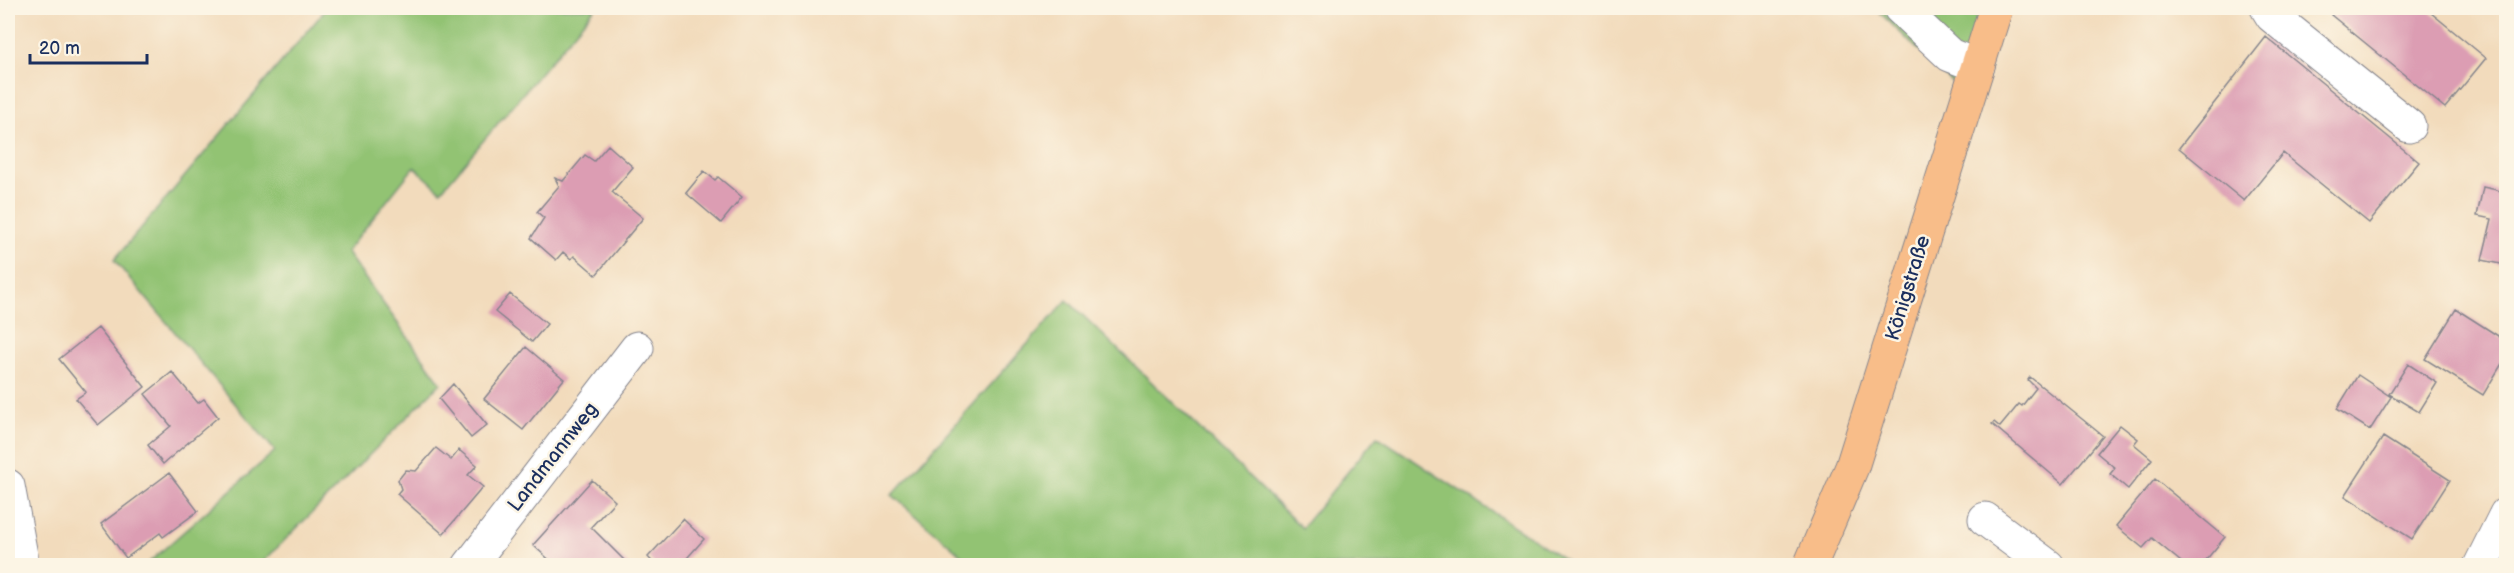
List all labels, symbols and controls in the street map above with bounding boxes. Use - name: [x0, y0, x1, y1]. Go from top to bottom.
- scale bar: [30, 27, 147, 65]
- text: 20 m: [39, 38, 80, 59]
- street label: Königstraße: [1881, 232, 1935, 343]
- street label: Landmannweg: [503, 398, 603, 516]

